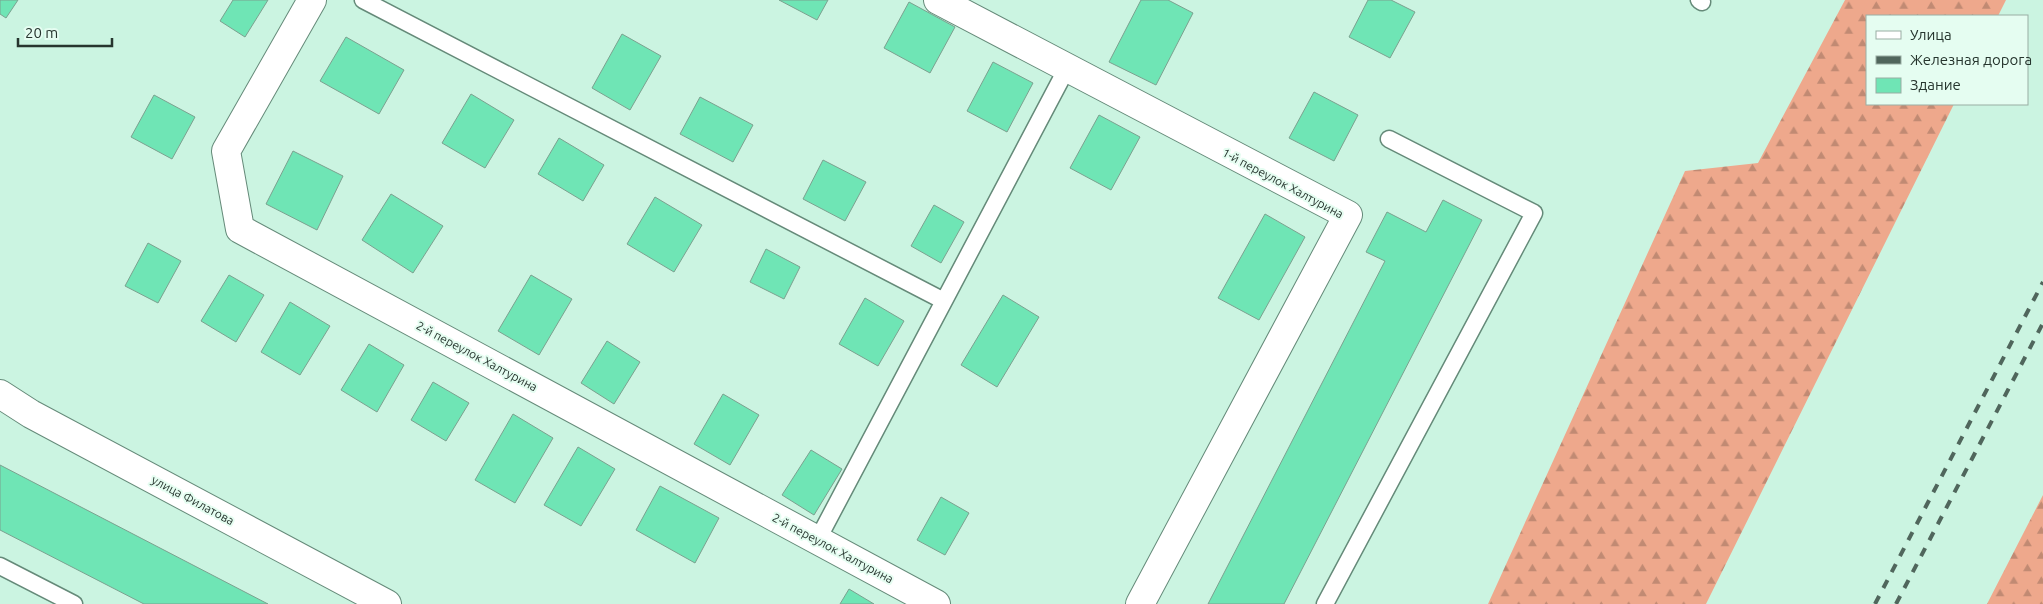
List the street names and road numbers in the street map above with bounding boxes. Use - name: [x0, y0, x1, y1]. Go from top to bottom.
- street label: 1-й переулок Халтурина: [1220, 146, 1346, 220]
- street label: 2-й переулок Халтурина: [414, 319, 540, 393]
- street label: улица Филатова: [150, 473, 236, 527]
- street label: 2-й переулок Халтурина: [770, 511, 896, 585]

